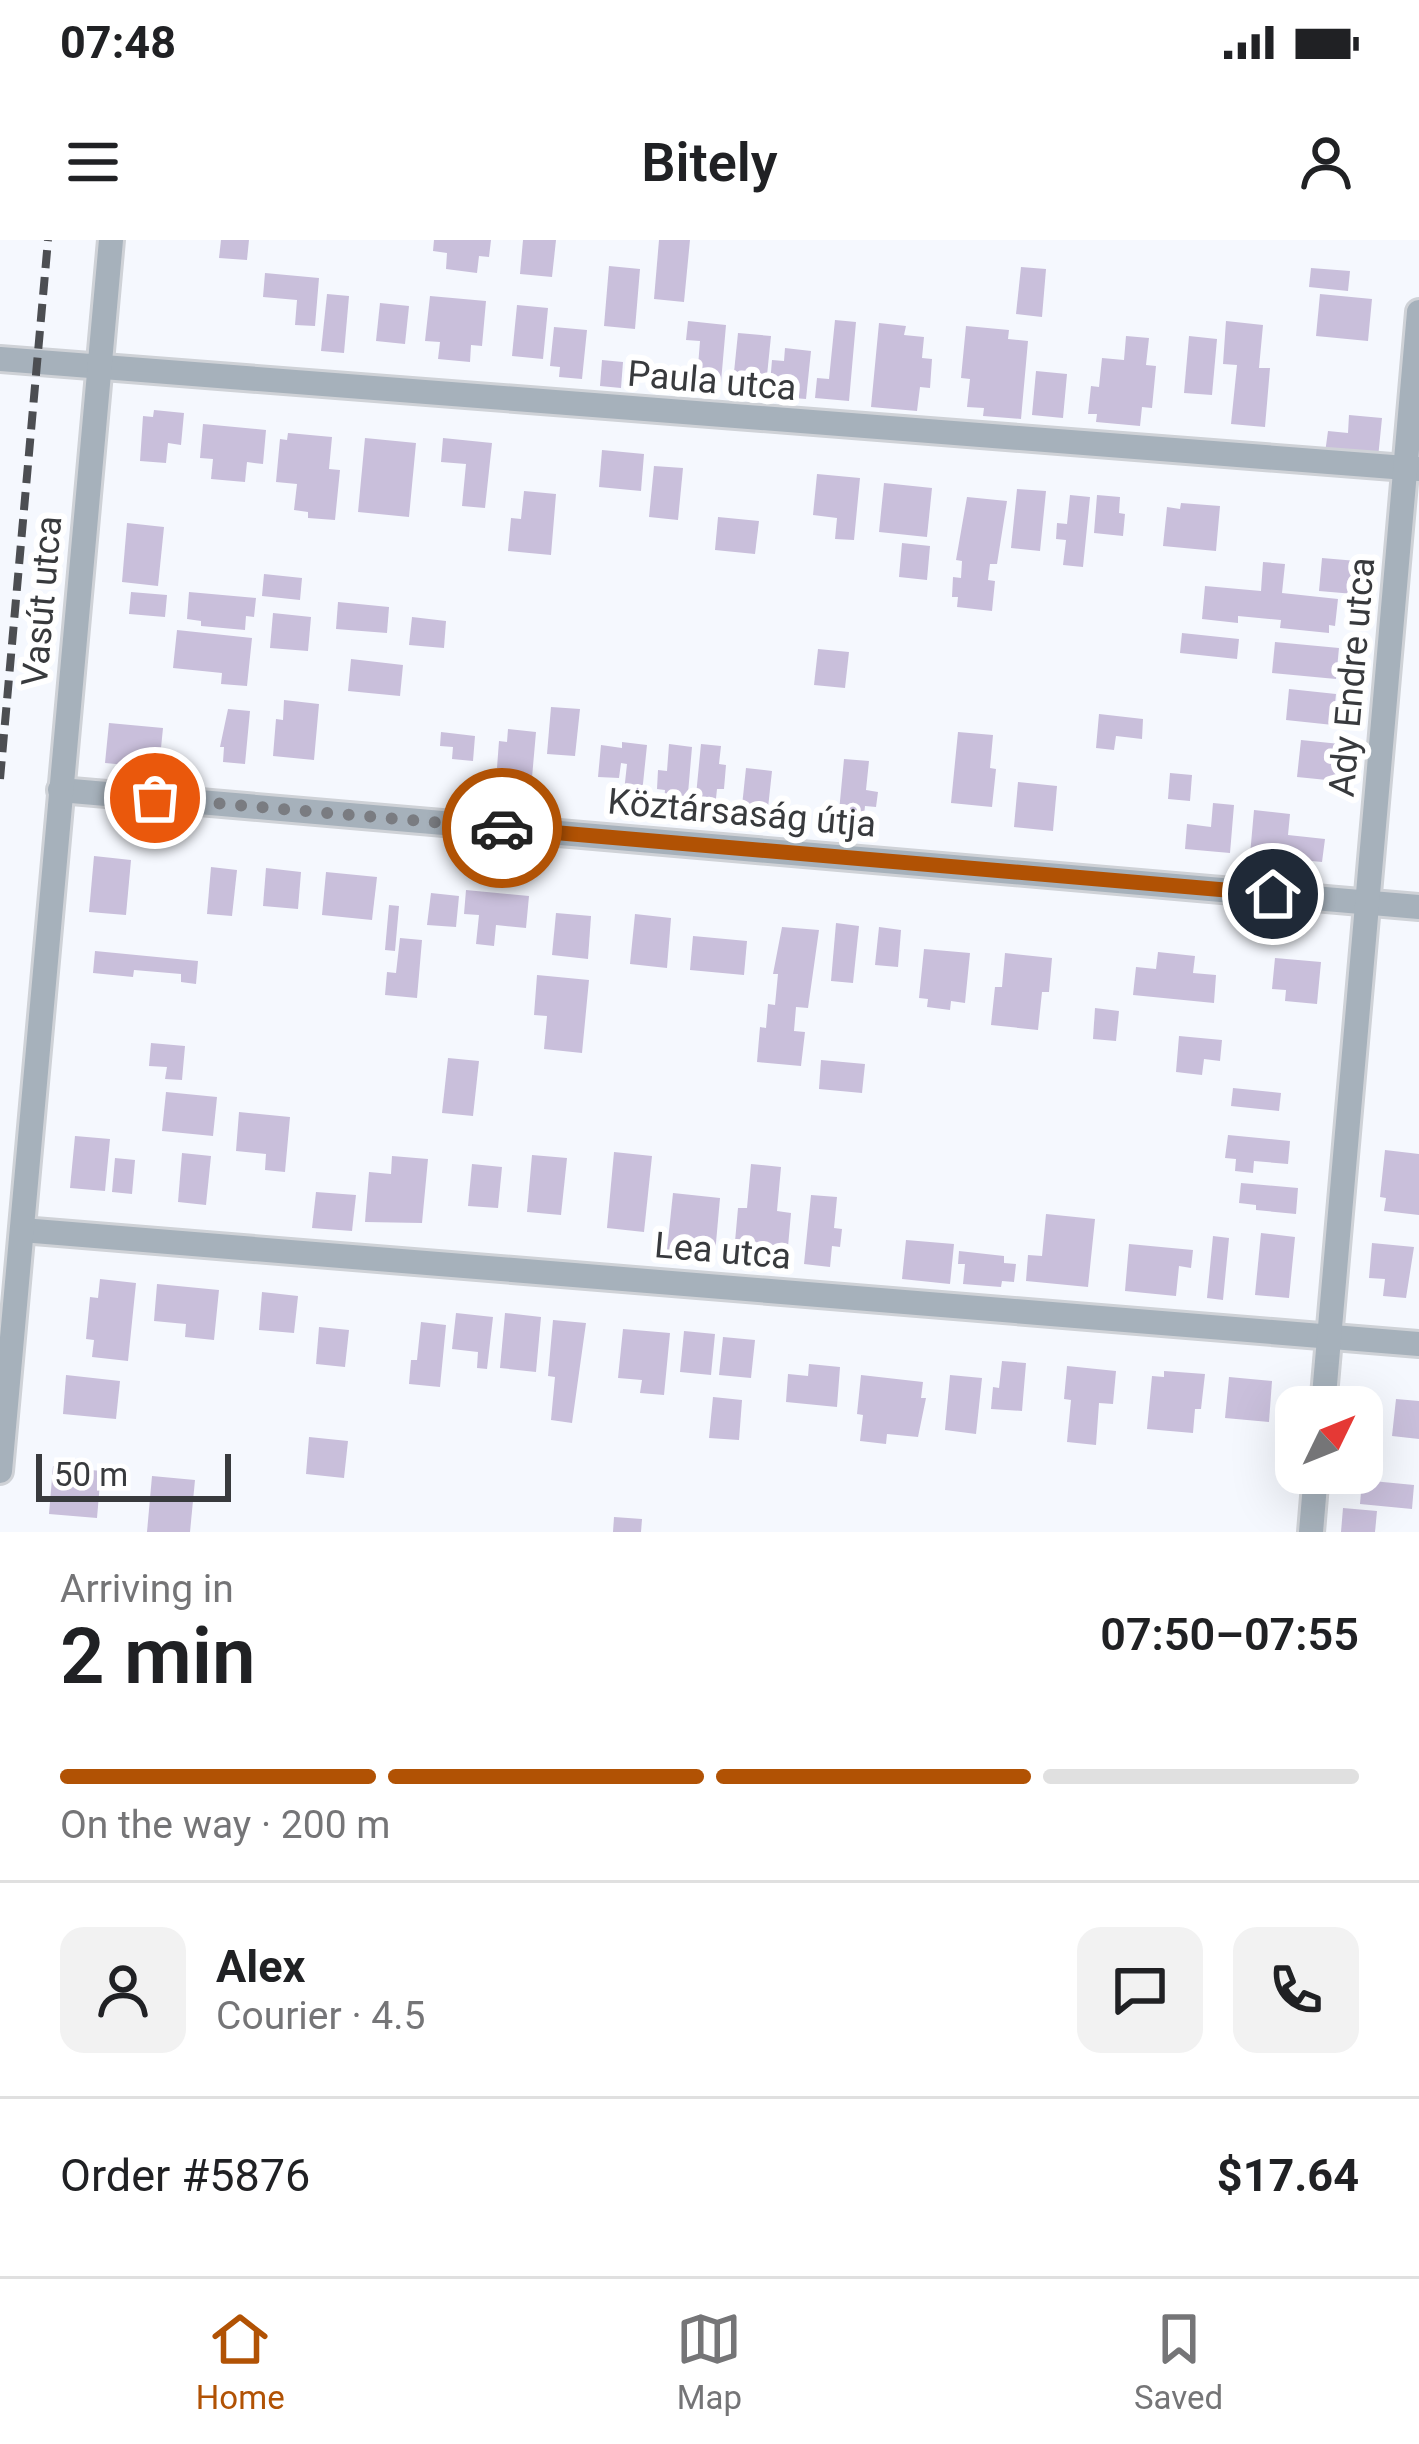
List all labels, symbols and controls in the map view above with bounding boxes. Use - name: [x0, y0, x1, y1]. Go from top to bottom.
- text: 07:48: [60, 16, 176, 69]
- icon: menu: [60, 129, 126, 195]
- icon: person: [1293, 129, 1359, 195]
- text: Bitely: [641, 131, 778, 194]
- street label: Paula utca: [626, 353, 798, 409]
- street label: Vasút utca: [14, 514, 70, 688]
- street label: Ady Endre utca: [1321, 556, 1383, 799]
- pin: [104, 747, 206, 849]
- icon: bag: [122, 765, 188, 831]
- courier: [442, 768, 562, 888]
- street label: Köztársaság útja: [606, 780, 878, 846]
- icon: car: [469, 795, 535, 861]
- pin: [1222, 843, 1324, 945]
- icon: home: [1240, 861, 1306, 927]
- street label: Lea utca: [653, 1224, 793, 1278]
- north arrow: [1275, 1386, 1383, 1494]
- map controls: [1275, 1386, 1383, 1494]
- scale bar: [36, 1448, 231, 1501]
- text: 50 m: [54, 1455, 128, 1494]
- text: Arriving in: [60, 1566, 234, 1612]
- text: 07:50–07:55: [1100, 1608, 1359, 1661]
- text: 2 min: [60, 1611, 256, 1702]
- text: On the way · 200 m: [60, 1802, 391, 1848]
- button: person: [60, 1927, 186, 2053]
- button: chat: [1077, 1927, 1203, 2053]
- button: phone: [1233, 1927, 1359, 2053]
- text: Alex: [216, 1940, 305, 1993]
- text: Courier · 4.5: [216, 1993, 425, 2039]
- text: Order #5876: [60, 2149, 310, 2202]
- text: $17.64: [1217, 2149, 1359, 2202]
- tab: Home: [196, 2306, 285, 2417]
- tab: Map: [676, 2306, 742, 2417]
- tab: Saved: [1134, 2306, 1223, 2417]

